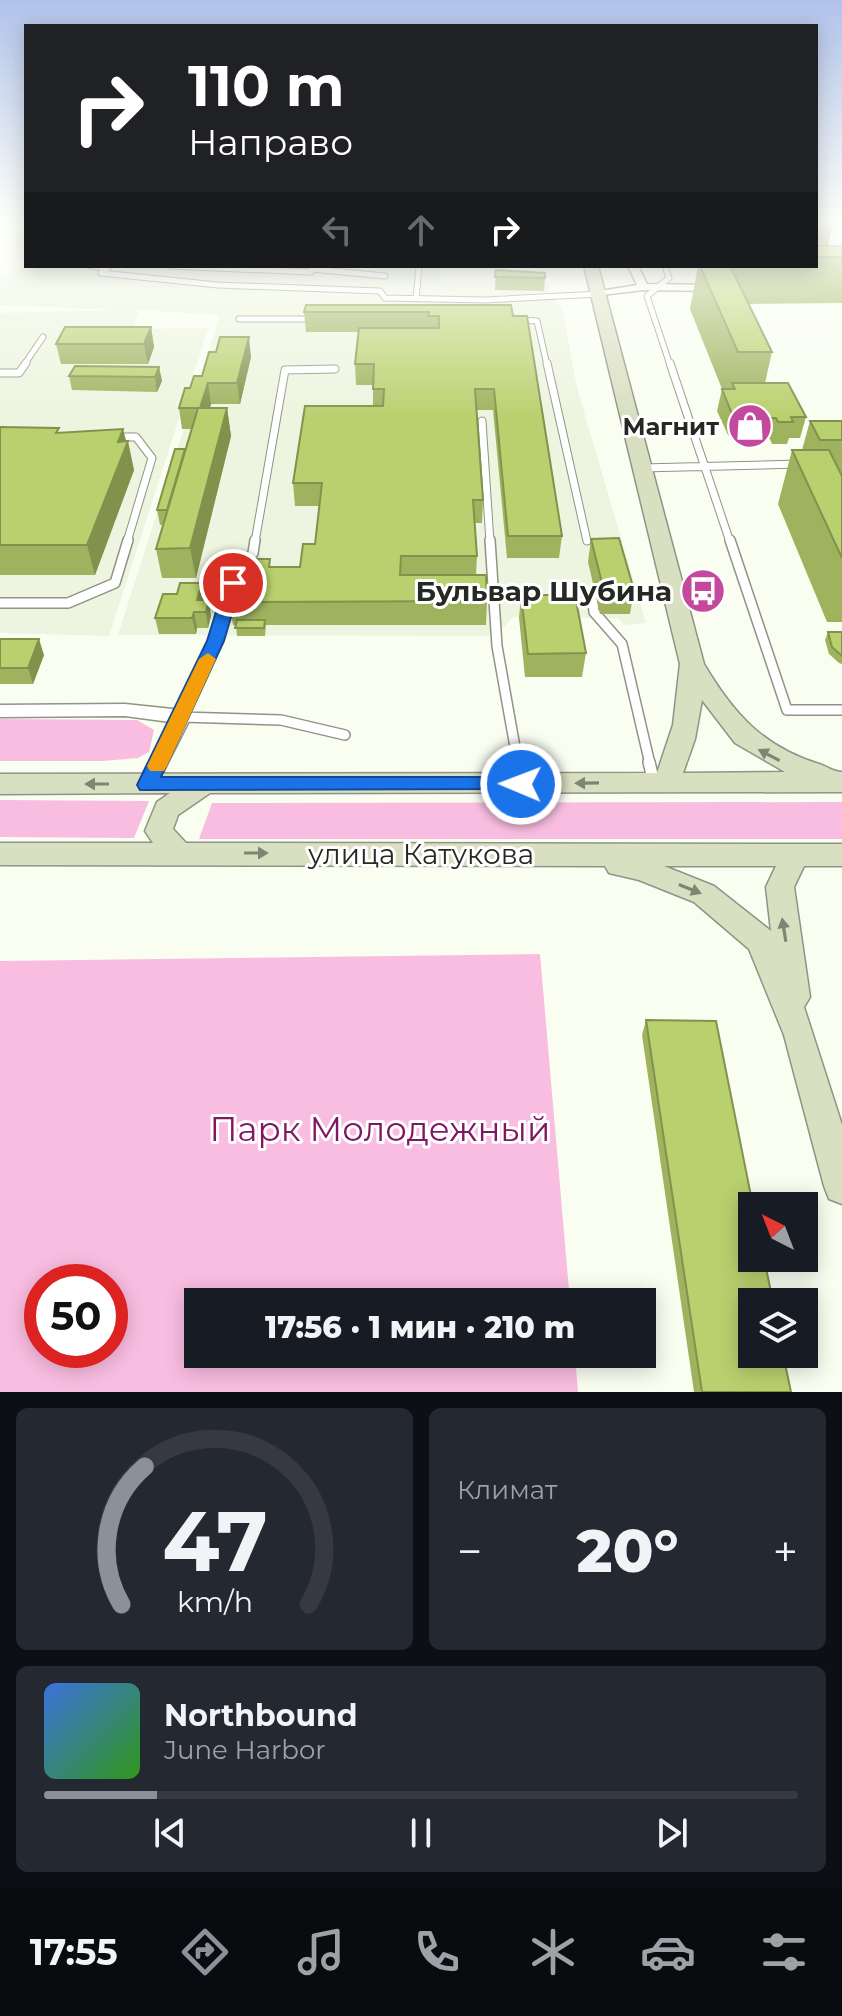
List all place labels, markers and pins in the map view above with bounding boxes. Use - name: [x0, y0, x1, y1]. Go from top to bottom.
- shop icon: Магнит: [726, 402, 774, 450]
- place label: Магнит: [623, 412, 719, 441]
- pin: [199, 549, 267, 617]
- bus stop icon: Бульвар Шубина: [679, 567, 727, 615]
- place label: Бульвар Шубина: [415, 574, 672, 608]

